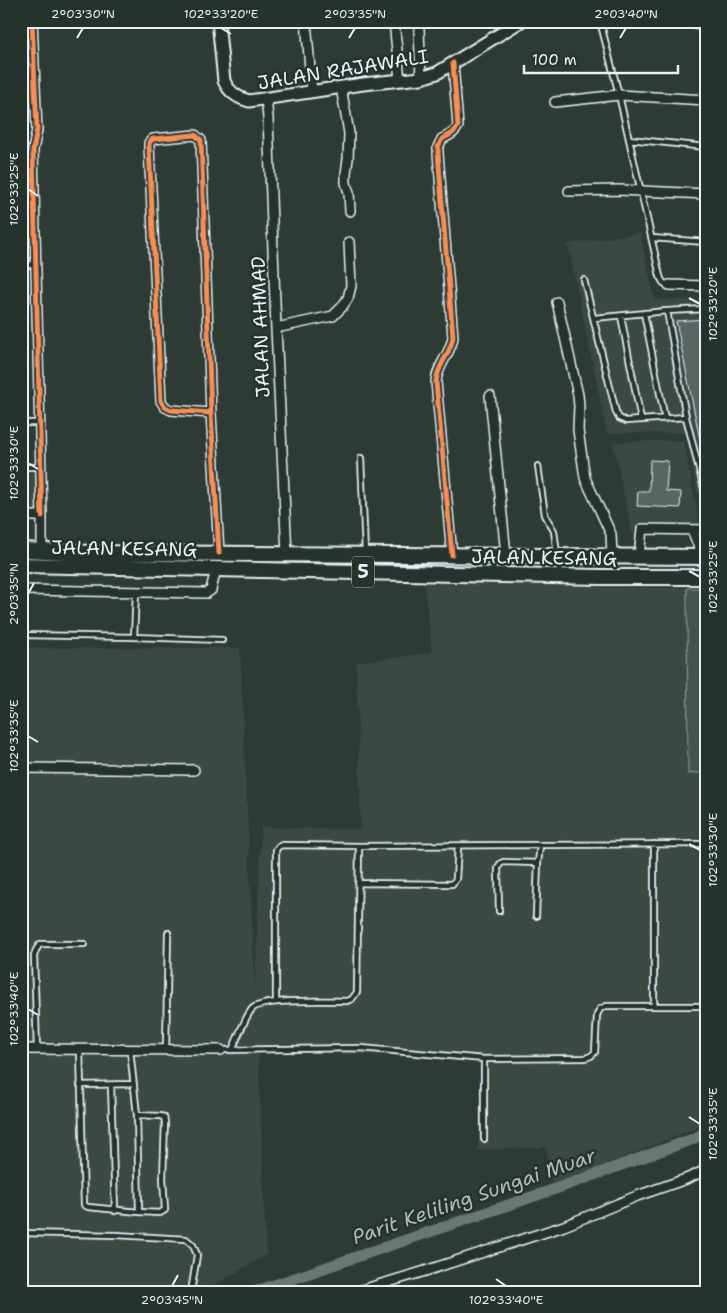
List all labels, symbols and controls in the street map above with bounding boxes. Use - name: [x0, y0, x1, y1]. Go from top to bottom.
- text: 2°03'30"N: [51, 6, 115, 22]
- text: 102°33'20"E: [184, 6, 258, 22]
- text: 2°03'35"N: [324, 6, 386, 22]
- text: 2°03'40"N: [594, 6, 658, 22]
- scale bar: [524, 42, 678, 74]
- street label: JALAN RAJAWALI: [256, 44, 430, 95]
- text: 100 m: [532, 50, 577, 70]
- text: 102°33'25"E: [6, 152, 22, 226]
- street label: JALAN AHMAD: [246, 256, 275, 398]
- text: 102°33'20"E: [705, 267, 721, 341]
- text: 102°33'30"E: [6, 426, 22, 500]
- street label: JALAN KESANG: [51, 535, 197, 562]
- text: 102°33'25"E: [705, 540, 721, 614]
- street label: JALAN KESANG: [471, 544, 617, 571]
- road number: 5: [352, 556, 374, 588]
- text: 2°03'35"N: [6, 563, 22, 625]
- text: 102°33'35"E: [6, 699, 22, 773]
- text: 102°33'30"E: [705, 813, 721, 887]
- text: 102°33'40"E: [6, 972, 22, 1046]
- text: 102°33'35"E: [705, 1087, 721, 1161]
- water label: Parit Keliling Sungai Muar: [349, 1142, 600, 1250]
- text: 2°03'45"N: [141, 1292, 203, 1308]
- text: 102°33'40"E: [469, 1292, 543, 1308]

